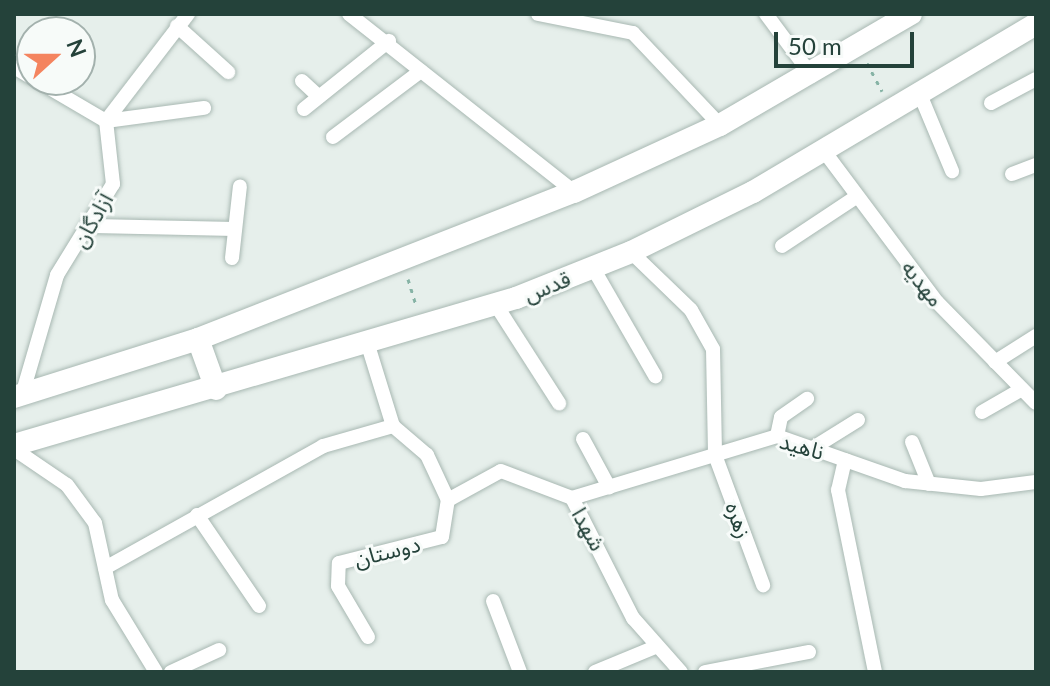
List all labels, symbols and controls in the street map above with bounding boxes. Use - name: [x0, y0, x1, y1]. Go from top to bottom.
- north arrow: [16, 16, 96, 96]
- scale bar: [778, 16, 918, 66]
- text: 50 m: [788, 31, 842, 60]
- text: N: [61, 35, 93, 61]
- street label: آزادگان: [66, 188, 118, 252]
- street label: مهدیه: [896, 255, 950, 311]
- street label: قدس: [520, 265, 574, 307]
- street label: ناهید: [777, 427, 827, 465]
- street label: زهره: [720, 498, 758, 542]
- street label: شهدا: [566, 503, 612, 555]
- street label: دوستان: [351, 530, 423, 572]

